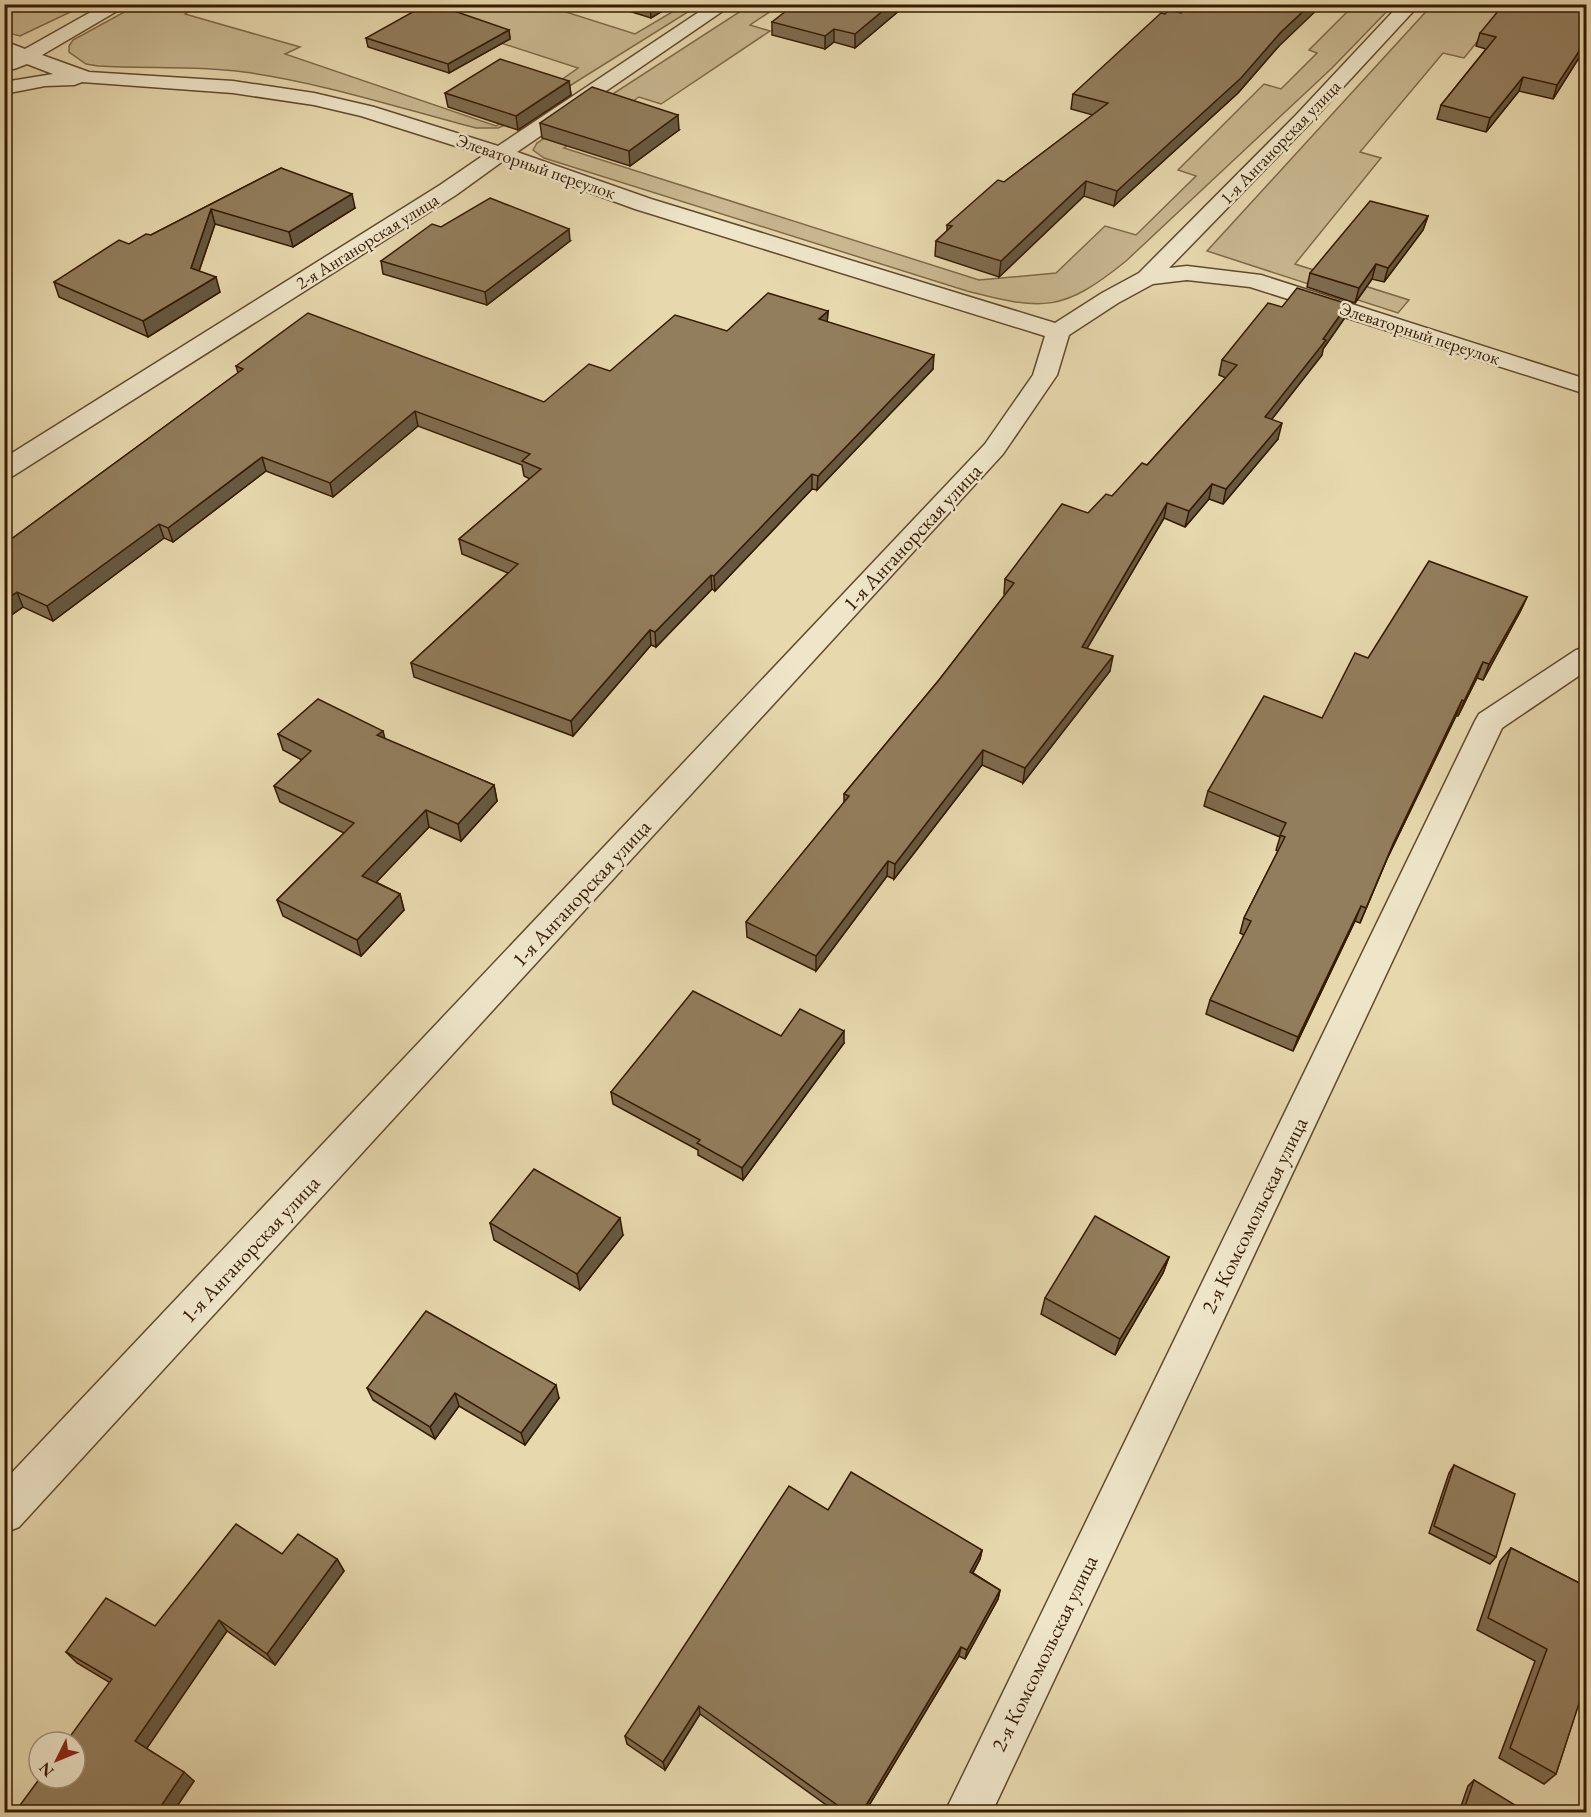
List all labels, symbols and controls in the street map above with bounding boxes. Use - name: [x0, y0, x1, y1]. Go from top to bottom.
- street label: 1-я Анганорская улица: [1215, 74, 1346, 209]
- street label: Элеваторный переулок: [453, 128, 619, 204]
- street label: 2-я Анганорская улица: [291, 187, 444, 294]
- street label: Элеваторный переулок: [1337, 296, 1503, 370]
- street label: 1-я Анганорская улица: [837, 457, 988, 616]
- street label: 1-я Анганорская улица: [506, 813, 657, 972]
- street label: 2-я Комсомольская улица: [1195, 1112, 1314, 1318]
- street label: 1-я Анганорская улица: [175, 1169, 326, 1328]
- street label: 2-я Комсомольская улица: [985, 1550, 1104, 1756]
- north arrow: [27, 1730, 87, 1790]
- text: N: [34, 1758, 58, 1782]

